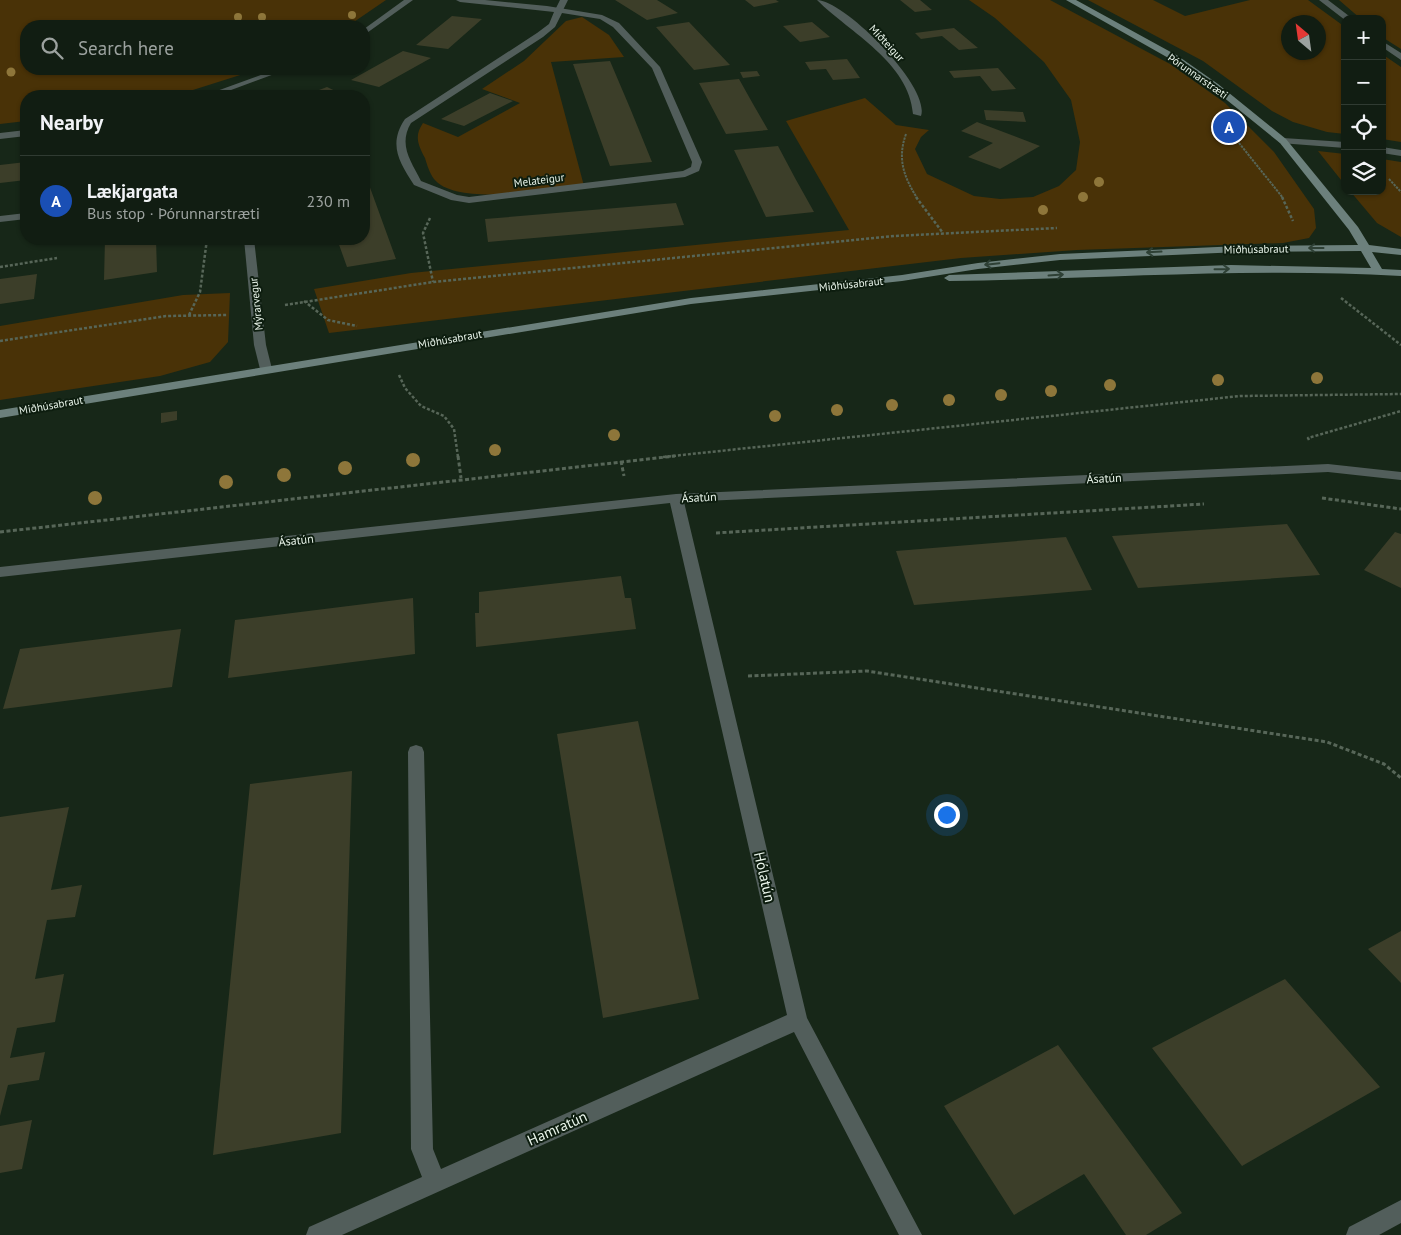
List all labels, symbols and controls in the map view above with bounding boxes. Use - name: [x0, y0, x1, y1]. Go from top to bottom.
- north arrow: [1281, 15, 1326, 60]
- map controls: [1341, 15, 1386, 195]
- button: +: [1341, 15, 1386, 60]
- search box: [20, 20, 370, 75]
- street label: Miðteigur: [866, 22, 908, 65]
- icon: search: [38, 34, 66, 62]
- text: Search here: [78, 36, 174, 60]
- street label: Þórunnarstræti: [1165, 50, 1231, 102]
- button: −: [1341, 60, 1386, 105]
- button: locate: [1341, 105, 1386, 150]
- pin: A: [1213, 108, 1245, 146]
- text: Nearby: [40, 109, 103, 136]
- button: layers: [1341, 150, 1386, 195]
- street label: Melateigur: [513, 170, 565, 190]
- text: Lækjargata: [87, 179, 178, 203]
- text: A: [51, 191, 61, 211]
- text: 230 m: [307, 191, 350, 211]
- text: Bus stop · Þórunnarstræti: [87, 203, 260, 223]
- street label: Miðhúsabraut: [1224, 241, 1289, 257]
- one-way arrow: [1308, 243, 1324, 253]
- one-way arrow: [1146, 248, 1162, 257]
- one-way arrow: [984, 259, 1000, 269]
- one-way arrow: [1214, 264, 1230, 274]
- one-way arrow: [1047, 271, 1063, 280]
- street label: Miðhúsabraut: [818, 274, 884, 294]
- street label: Mýrarvegur: [246, 277, 266, 331]
- street label: Miðhúsabraut: [417, 326, 483, 352]
- street label: Miðhúsabraut: [18, 392, 84, 418]
- street label: Ásatún: [1086, 470, 1122, 486]
- street label: Ásatún: [681, 489, 717, 505]
- street label: Ásatún: [278, 531, 314, 549]
- your location: [934, 802, 960, 828]
- street label: Hólatún: [750, 850, 780, 904]
- street label: Hamratún: [524, 1106, 590, 1150]

